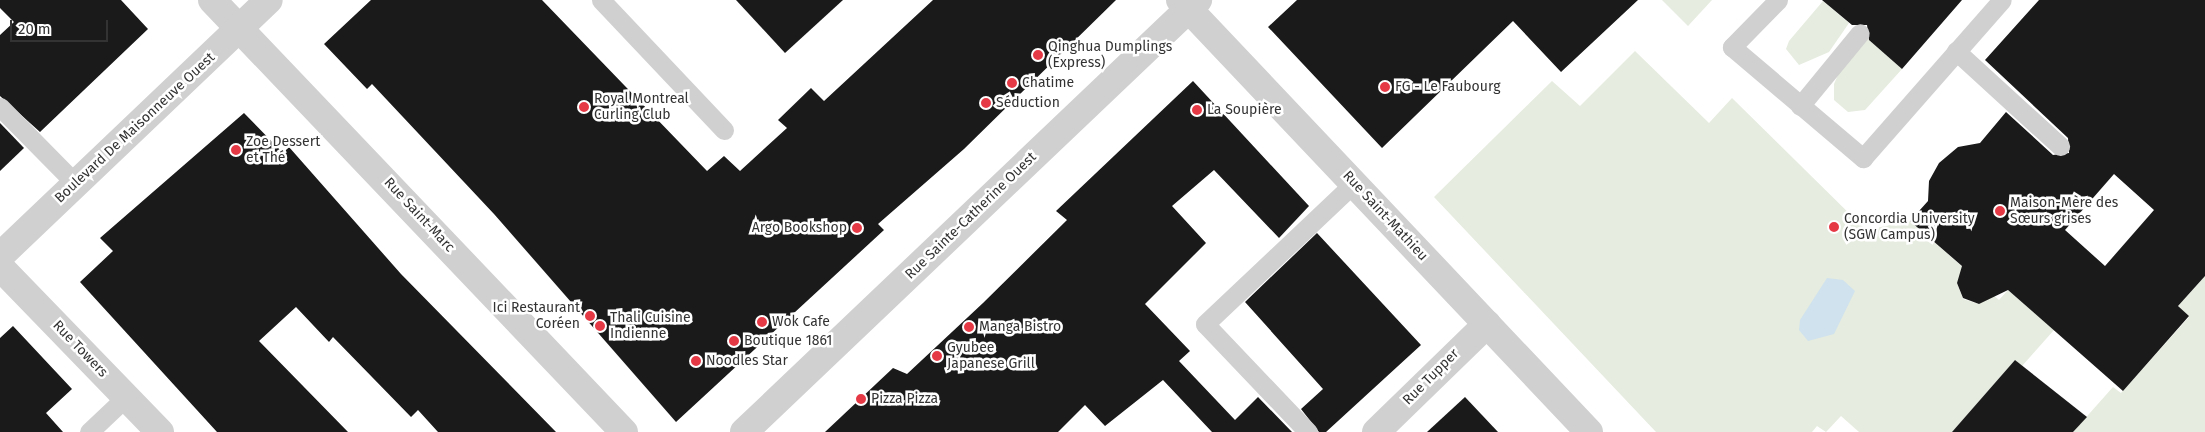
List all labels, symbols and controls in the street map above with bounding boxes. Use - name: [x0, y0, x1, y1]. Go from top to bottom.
- scale bar: [12, 10, 110, 42]
- text: 20 m: [18, 20, 51, 38]
- place label: Qinghua Dumplings (Express): [1048, 39, 1172, 72]
- street label: Boulevard De Maisonneuve Ouest: [51, 49, 219, 207]
- marker: Qinghua Dumplings (Express): [1032, 49, 1044, 61]
- place label: Chatime: [1022, 75, 1074, 91]
- marker: Chatime: [1006, 77, 1018, 89]
- place label: FG - Le Faubourg: [1395, 79, 1500, 95]
- marker: FG - Le Faubourg: [1379, 81, 1391, 93]
- place label: Royal Montreal Curling Club: [594, 91, 689, 124]
- place label: Séduction: [996, 95, 1060, 111]
- marker: Séduction: [980, 97, 992, 109]
- marker: Royal Montreal Curling Club: [578, 101, 590, 113]
- place label: La Soupière: [1207, 102, 1282, 118]
- marker: La Soupière: [1191, 104, 1203, 116]
- place label: Zoe Dessert et Thé: [246, 134, 320, 166]
- marker: Zoe Dessert et Thé: [230, 144, 242, 156]
- street label: Rue Sainte-Catherine Ouest: [902, 149, 1040, 283]
- street label: Rue Saint-Mathieu: [1339, 167, 1431, 265]
- street label: Rue Saint-Marc: [380, 174, 458, 256]
- place label: Maison-Mère des Sœurs grises: [2010, 195, 2118, 228]
- marker: Maison-Mère des Sœurs grises: [1994, 205, 2006, 217]
- place label: Concordia University (SGW Campus): [1844, 211, 1975, 243]
- place label: Argo Bookshop: [752, 220, 847, 236]
- marker: Concordia University (SGW Campus): [1828, 221, 1840, 233]
- marker: Argo Bookshop: [851, 222, 863, 234]
- place label: Ici Restaurant Coréen: [493, 300, 580, 332]
- marker: Ici Restaurant Coréen: [584, 310, 596, 322]
- place label: Thali Cuisine Indienne: [610, 310, 691, 342]
- place label: Wok Cafe: [772, 314, 830, 330]
- marker: Wok Cafe: [756, 316, 768, 328]
- street label: Rue Towers: [49, 317, 111, 381]
- place label: Manga Bistro: [979, 319, 1061, 335]
- marker: Thali Cuisine Indienne: [594, 320, 606, 332]
- marker: Manga Bistro: [963, 321, 975, 333]
- place label: Boutique 1861: [744, 333, 832, 349]
- marker: Boutique 1861: [728, 335, 740, 347]
- place label: Gyubee Japanese Grill: [947, 340, 1035, 372]
- street label: Rue Tupper: [1399, 345, 1463, 409]
- marker: Gyubee Japanese Grill: [931, 350, 943, 362]
- place label: Noodles Star: [706, 353, 788, 369]
- marker: Noodles Star: [690, 355, 702, 367]
- place label: Pizza Pizza: [871, 391, 938, 407]
- marker: Pizza Pizza: [855, 393, 867, 405]

